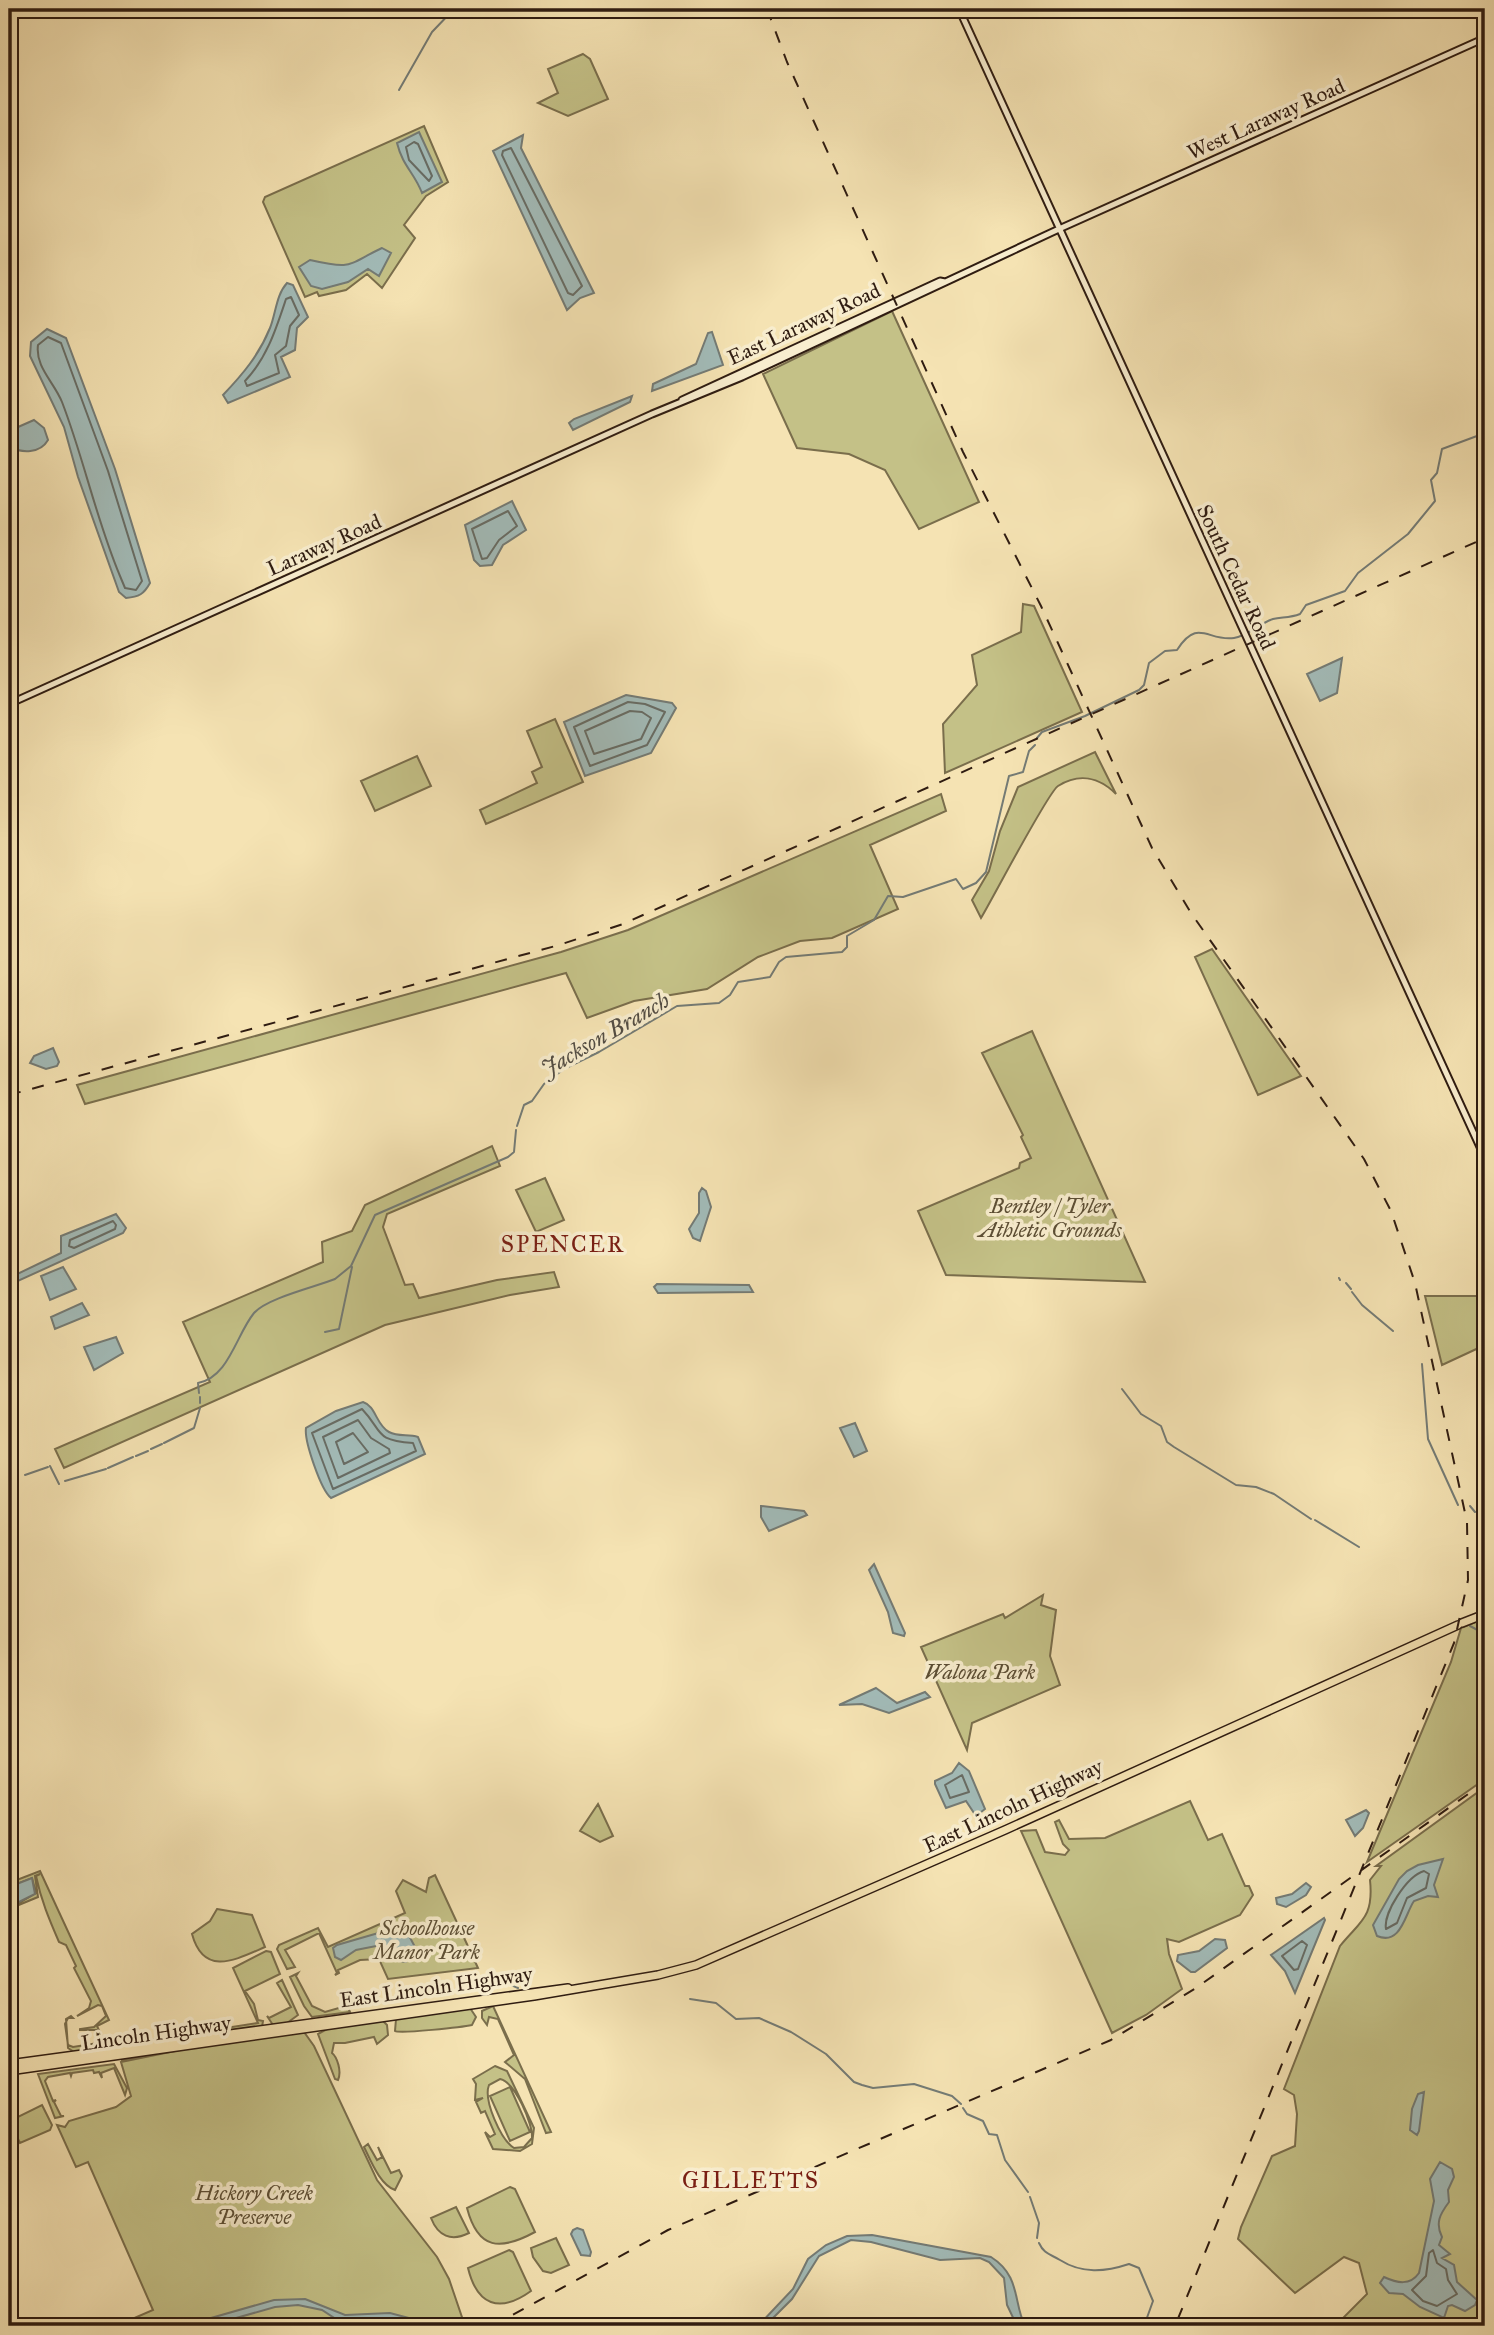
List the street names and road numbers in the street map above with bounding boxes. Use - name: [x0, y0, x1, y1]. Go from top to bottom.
- street label: West Laraway Road: [1183, 72, 1349, 165]
- street label: East Laraway Road: [723, 277, 885, 371]
- street label: South Cedar Road: [1191, 500, 1281, 654]
- street label: Laraway Road: [263, 508, 386, 582]
- street label: East Lincoln Highway: [919, 1753, 1108, 1859]
- street label: East Lincoln Highway: [338, 1960, 535, 2013]
- street label: Lincoln Highway: [79, 2009, 234, 2056]

